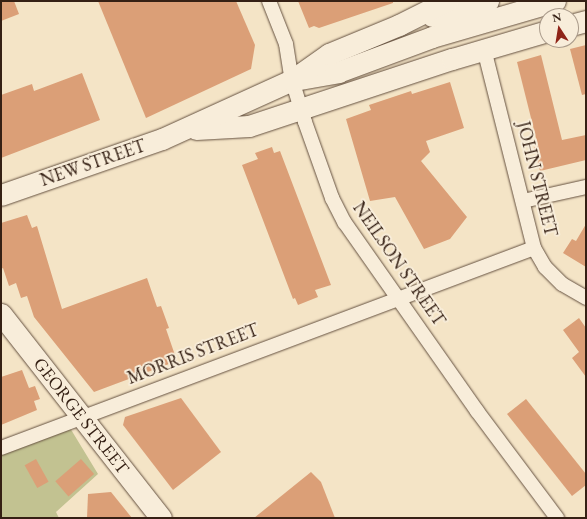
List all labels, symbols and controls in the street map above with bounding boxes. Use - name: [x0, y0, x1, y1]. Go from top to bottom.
- north arrow: [539, 8, 579, 48]
- text: N: [551, 9, 563, 25]
- street label: JOHN STREET: [512, 119, 562, 239]
- street label: NEW STREET: [37, 135, 149, 191]
- street label: NEILSON STREET: [348, 198, 450, 330]
- street label: MORRIS STREET: [124, 319, 262, 389]
- street label: GEORGE STREET: [29, 353, 133, 479]

